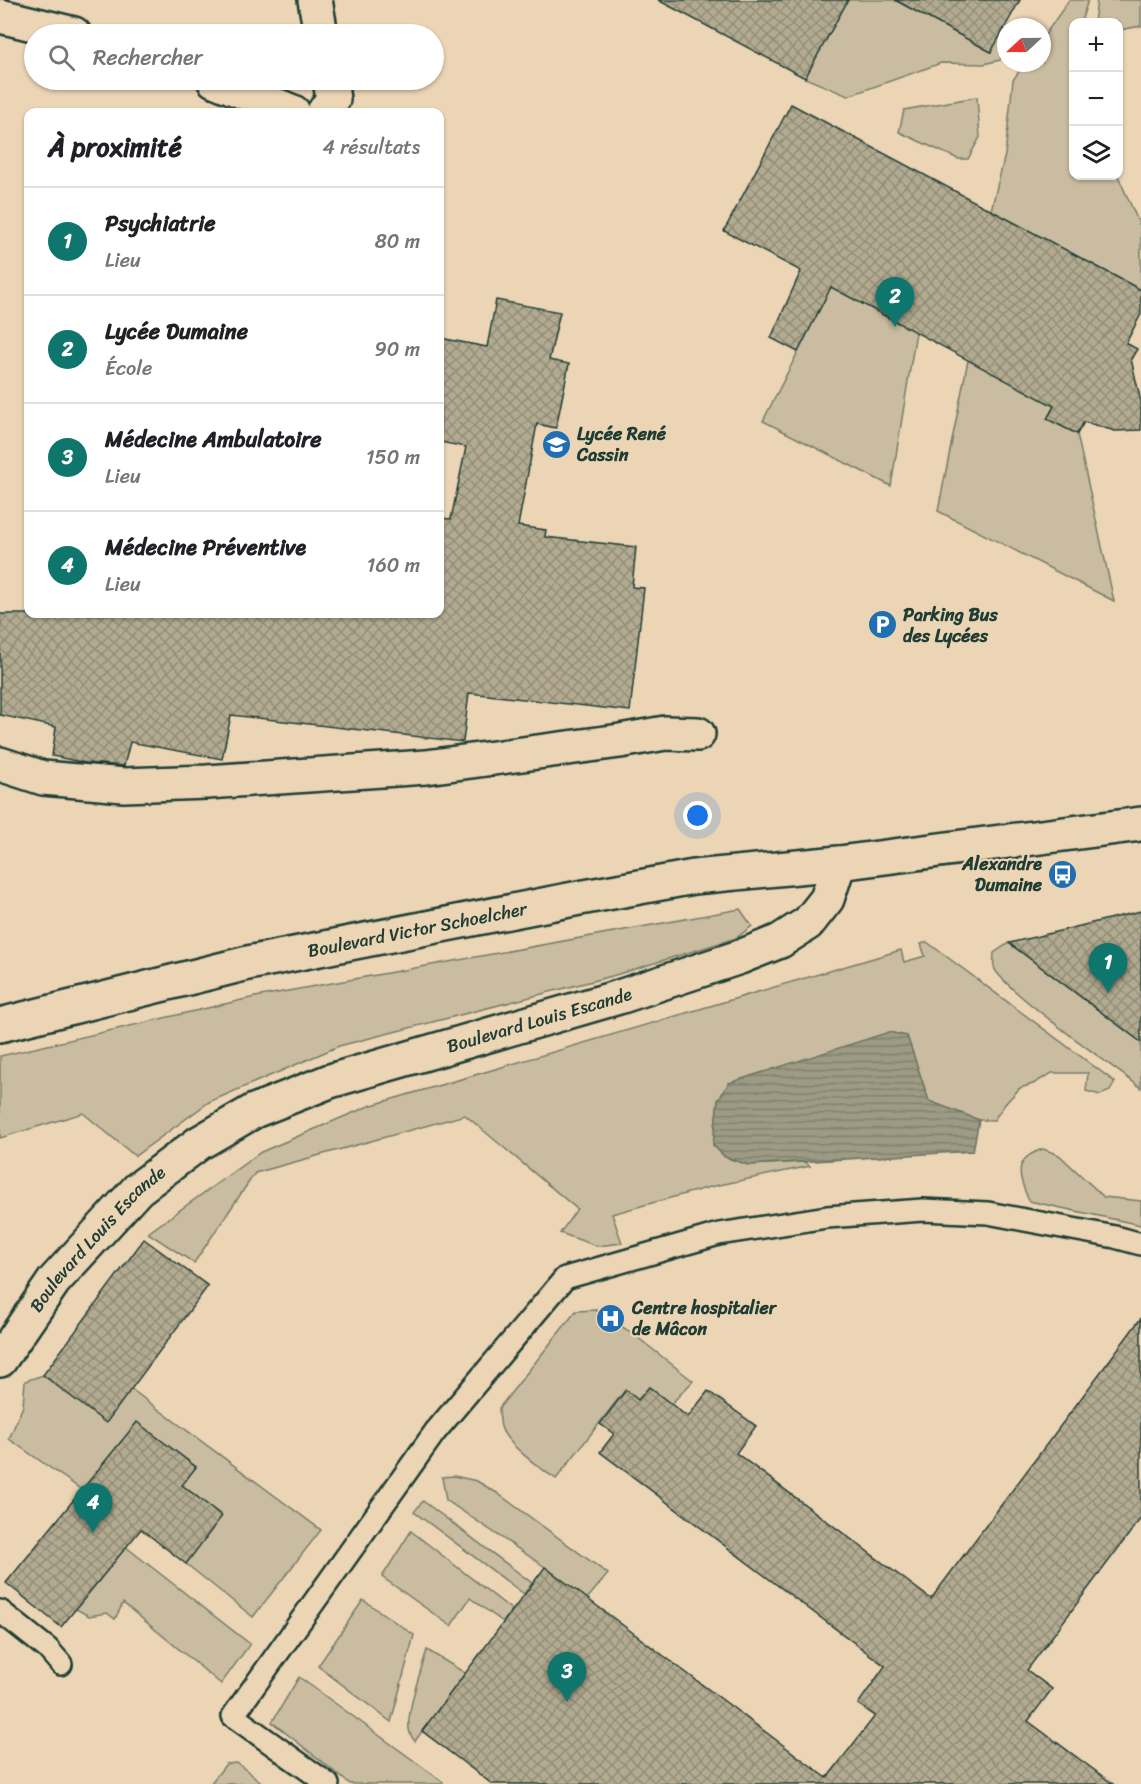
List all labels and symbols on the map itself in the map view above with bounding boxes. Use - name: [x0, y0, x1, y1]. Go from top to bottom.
- north arrow: [997, 18, 1051, 72]
- pin: 2: [876, 278, 914, 327]
- place label: Lycée René Cassin: [576, 418, 667, 471]
- school or university icon: Lycée René Cassin: [540, 428, 572, 460]
- place label: Parking Bus des Lycées: [903, 599, 998, 652]
- parking icon: Parking Bus des Lycées: [866, 609, 898, 641]
- your location: [683, 801, 712, 830]
- place label: Alexandre Dumaine: [961, 848, 1043, 901]
- bus stop icon: Alexandre Dumaine: [1047, 858, 1079, 890]
- street label: Boulevard Victor Schoelcher: [305, 892, 531, 967]
- pin: 1: [1088, 944, 1128, 993]
- street label: Boulevard Louis Escande: [443, 978, 636, 1062]
- street label: Boulevard Louis Escande: [21, 1157, 173, 1319]
- place label: Centre hospitalier de Mâcon: [631, 1292, 778, 1345]
- hospital icon: Centre hospitalier de Mâcon: [595, 1302, 627, 1334]
- pin: 4: [74, 1484, 112, 1533]
- pin: 3: [548, 1652, 586, 1702]

